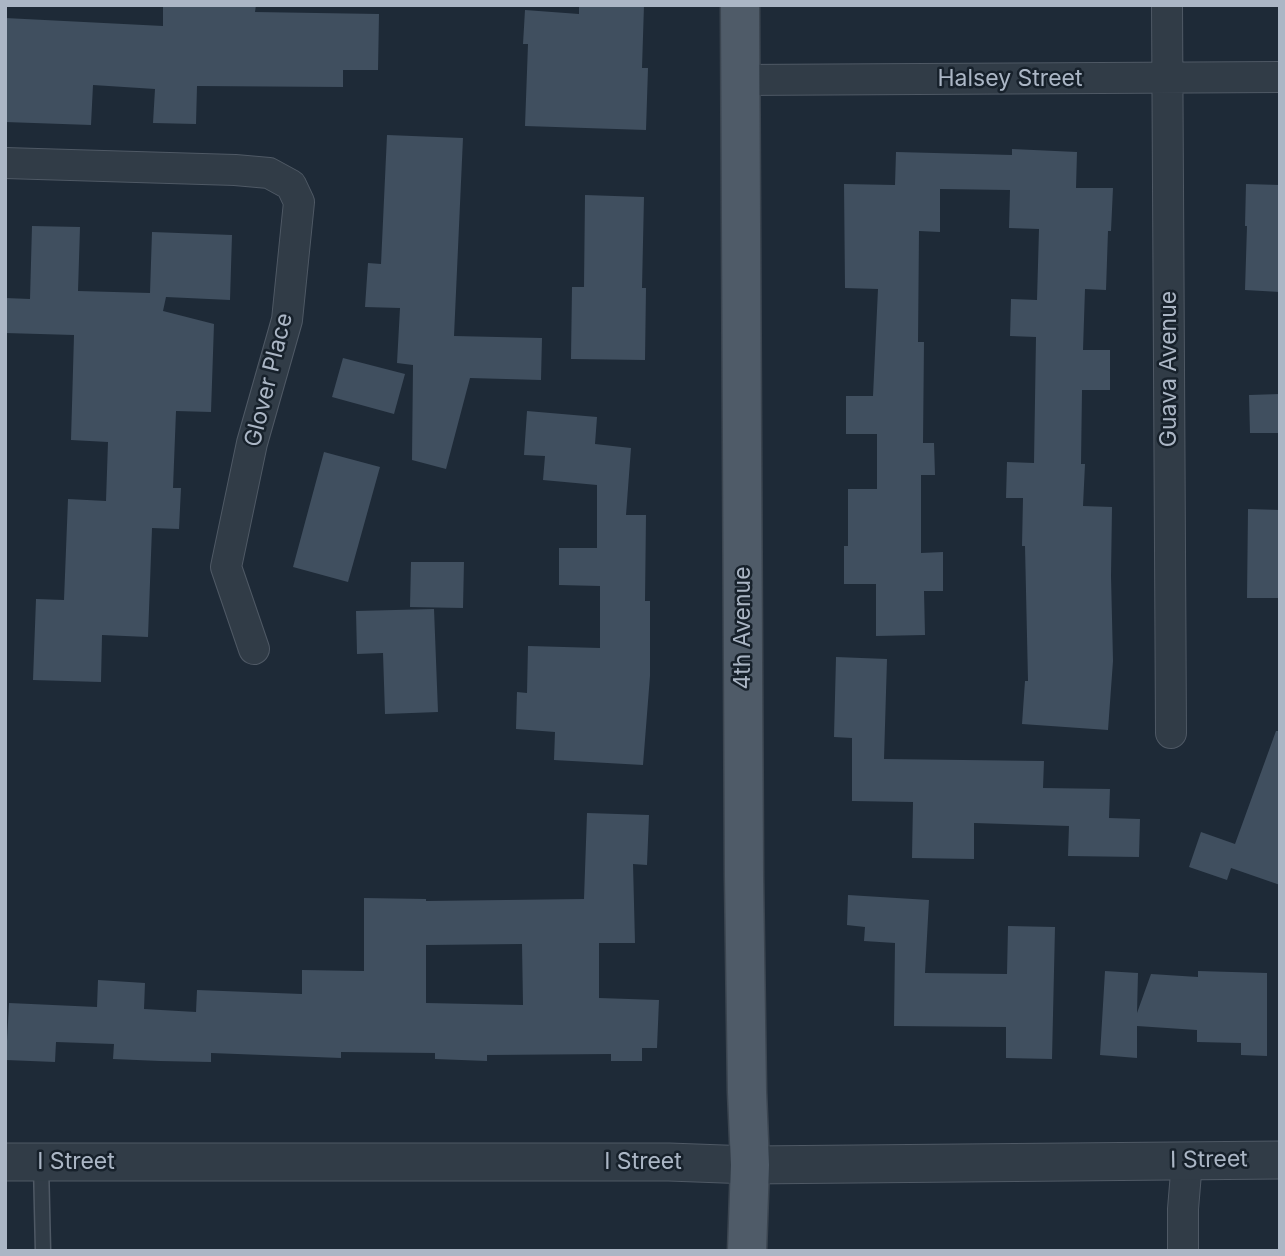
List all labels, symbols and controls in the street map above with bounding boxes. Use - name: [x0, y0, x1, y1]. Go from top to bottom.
- street label: Halsey Street: [938, 65, 1082, 93]
- street label: Guava Avenue: [1155, 291, 1183, 447]
- street label: Glover Place: [239, 310, 299, 450]
- street label: 4th Avenue: [729, 566, 757, 690]
- street label: I Street: [1170, 1146, 1248, 1174]
- street label: I Street: [37, 1148, 115, 1176]
- street label: I Street: [604, 1148, 682, 1176]

